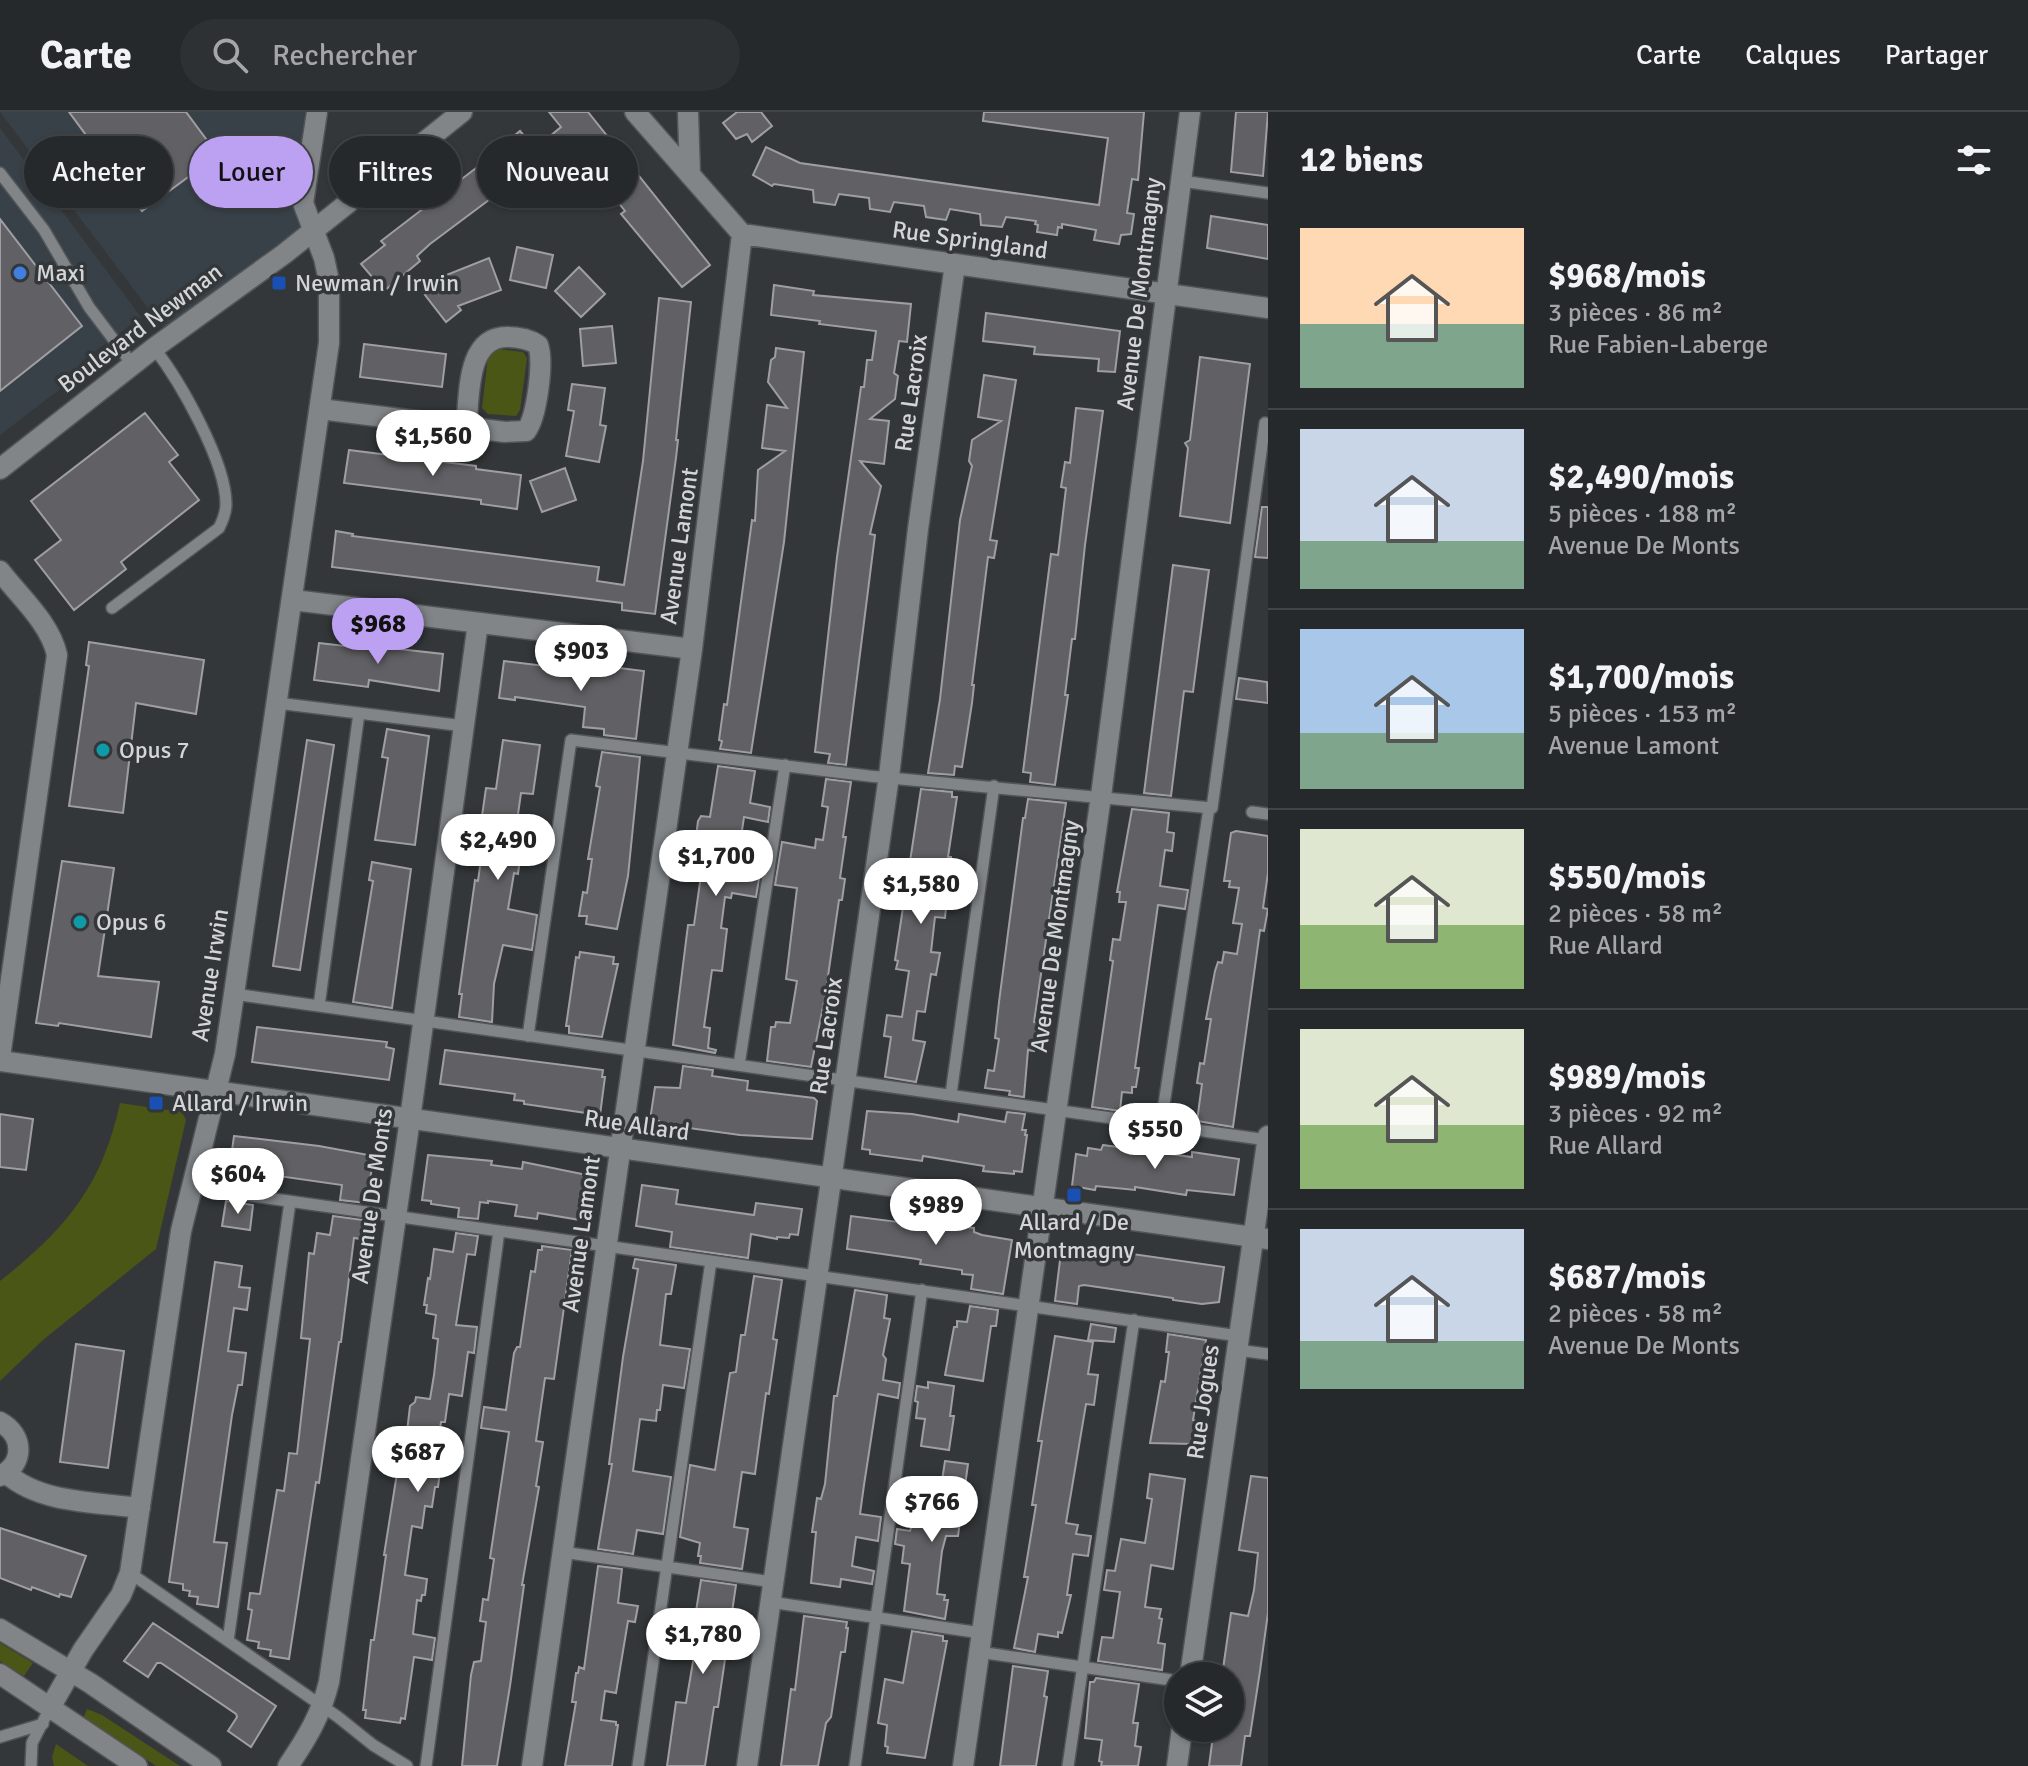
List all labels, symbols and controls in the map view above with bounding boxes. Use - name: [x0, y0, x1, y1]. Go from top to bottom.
- search box: [180, 19, 740, 91]
- text: Carte: [40, 32, 132, 79]
- icon: search: [208, 33, 252, 77]
- text: Rechercher: [272, 37, 417, 74]
- text: Carte: [1636, 38, 1701, 72]
- text: Calques: [1745, 38, 1841, 72]
- text: Partager: [1885, 38, 1988, 72]
- chip: Acheter: [24, 136, 173, 208]
- chip: Louer: [189, 136, 313, 208]
- chip: Filtres: [329, 136, 461, 208]
- chip: Nouveau: [477, 136, 638, 208]
- icon: filters: [1952, 138, 1996, 182]
- text: 12 biens: [1300, 139, 1423, 181]
- street label: Avenue De Montmagny: [1110, 176, 1168, 412]
- street label: Rue Springland: [890, 214, 1050, 266]
- text: $968/mois: [1548, 255, 1706, 297]
- street label: Boulevard Newman: [52, 256, 228, 400]
- place label: Maxi: [36, 258, 85, 288]
- icon: home: [1364, 260, 1460, 356]
- marker: Maxi: [11, 264, 29, 282]
- place label: Newman / Irwin: [295, 268, 459, 298]
- marker: Newman / Irwin: [270, 274, 288, 292]
- text: 3 pièces · 86 m²: [1548, 297, 1723, 329]
- text: Rue Fabien-Laberge: [1548, 329, 1768, 361]
- street label: Rue Lacroix: [888, 332, 934, 454]
- pin: $1,560: [368, 410, 498, 478]
- text: $1,560: [394, 420, 472, 452]
- text: $2,490/mois: [1548, 456, 1734, 498]
- icon: home: [1364, 461, 1460, 557]
- street label: Avenue Lamont: [653, 466, 705, 626]
- text: 5 pièces · 188 m²: [1548, 498, 1737, 530]
- text: Avenue De Monts: [1548, 530, 1740, 562]
- pin: $968: [331, 598, 425, 666]
- text: $968: [350, 608, 406, 640]
- pin: $903: [534, 625, 628, 693]
- text: $903: [553, 635, 609, 667]
- text: $1,700/mois: [1548, 656, 1734, 698]
- icon: home: [1364, 661, 1460, 757]
- text: 5 pièces · 153 m²: [1548, 698, 1737, 730]
- text: Avenue Lamont: [1548, 730, 1719, 762]
- place label: Opus 7: [119, 735, 189, 765]
- marker: Opus 7: [94, 741, 112, 759]
- pin: $2,490: [433, 814, 563, 882]
- street label: Avenue De Montmagny: [1024, 818, 1086, 1054]
- text: $2,490: [459, 824, 537, 856]
- pin: $1,700: [651, 830, 781, 898]
- text: $1,700: [677, 840, 755, 872]
- text: $550/mois: [1548, 856, 1706, 898]
- pin: $1,580: [856, 858, 986, 926]
- icon: home: [1364, 861, 1460, 957]
- text: $1,580: [882, 868, 960, 900]
- text: 2 pièces · 58 m²: [1548, 898, 1723, 930]
- street label: Avenue Irwin: [185, 906, 235, 1044]
- place label: Opus 6: [96, 907, 166, 937]
- marker: Opus 6: [71, 913, 89, 931]
- text: Rue Allard: [1548, 930, 1663, 962]
- street label: Rue Lacroix: [803, 975, 849, 1097]
- text: $989/mois: [1548, 1056, 1706, 1098]
- icon: home: [1364, 1061, 1460, 1157]
- place label: Allard / Irwin: [172, 1088, 308, 1118]
- marker: Allard / Irwin: [147, 1094, 165, 1112]
- text: 3 pièces · 92 m²: [1548, 1098, 1723, 1130]
- street label: Rue Allard: [582, 1103, 692, 1147]
- pin: $550: [1108, 1103, 1202, 1171]
- street label: Avenue De Monts: [345, 1106, 399, 1286]
- text: $550: [1127, 1113, 1183, 1145]
- text: Rue Allard: [1548, 1130, 1663, 1162]
- pin: $604: [191, 1148, 285, 1216]
- street label: Avenue Lamont: [555, 1154, 607, 1314]
- text: $604: [210, 1158, 266, 1190]
- pin: $989: [889, 1179, 983, 1247]
- marker: Allard / De Montmagny: [1065, 1186, 1083, 1204]
- text: $989: [908, 1189, 964, 1221]
- place label: Allard / De Montmagny: [1013, 1207, 1135, 1265]
- text: $687/mois: [1548, 1256, 1706, 1298]
- icon: home: [1364, 1261, 1460, 1357]
- text: 2 pièces · 58 m²: [1548, 1298, 1723, 1330]
- text: Avenue De Monts: [1548, 1330, 1740, 1362]
- street label: Rue Jogues: [1180, 1343, 1226, 1461]
- pin: $687: [371, 1426, 465, 1494]
- text: $687: [390, 1436, 446, 1468]
- pin: $766: [885, 1476, 979, 1544]
- text: $766: [904, 1486, 960, 1518]
- pin: $1,780: [638, 1608, 768, 1676]
- text: $1,780: [664, 1618, 742, 1650]
- map controls: [1164, 1662, 1244, 1742]
- button: layers: [1164, 1662, 1244, 1742]

